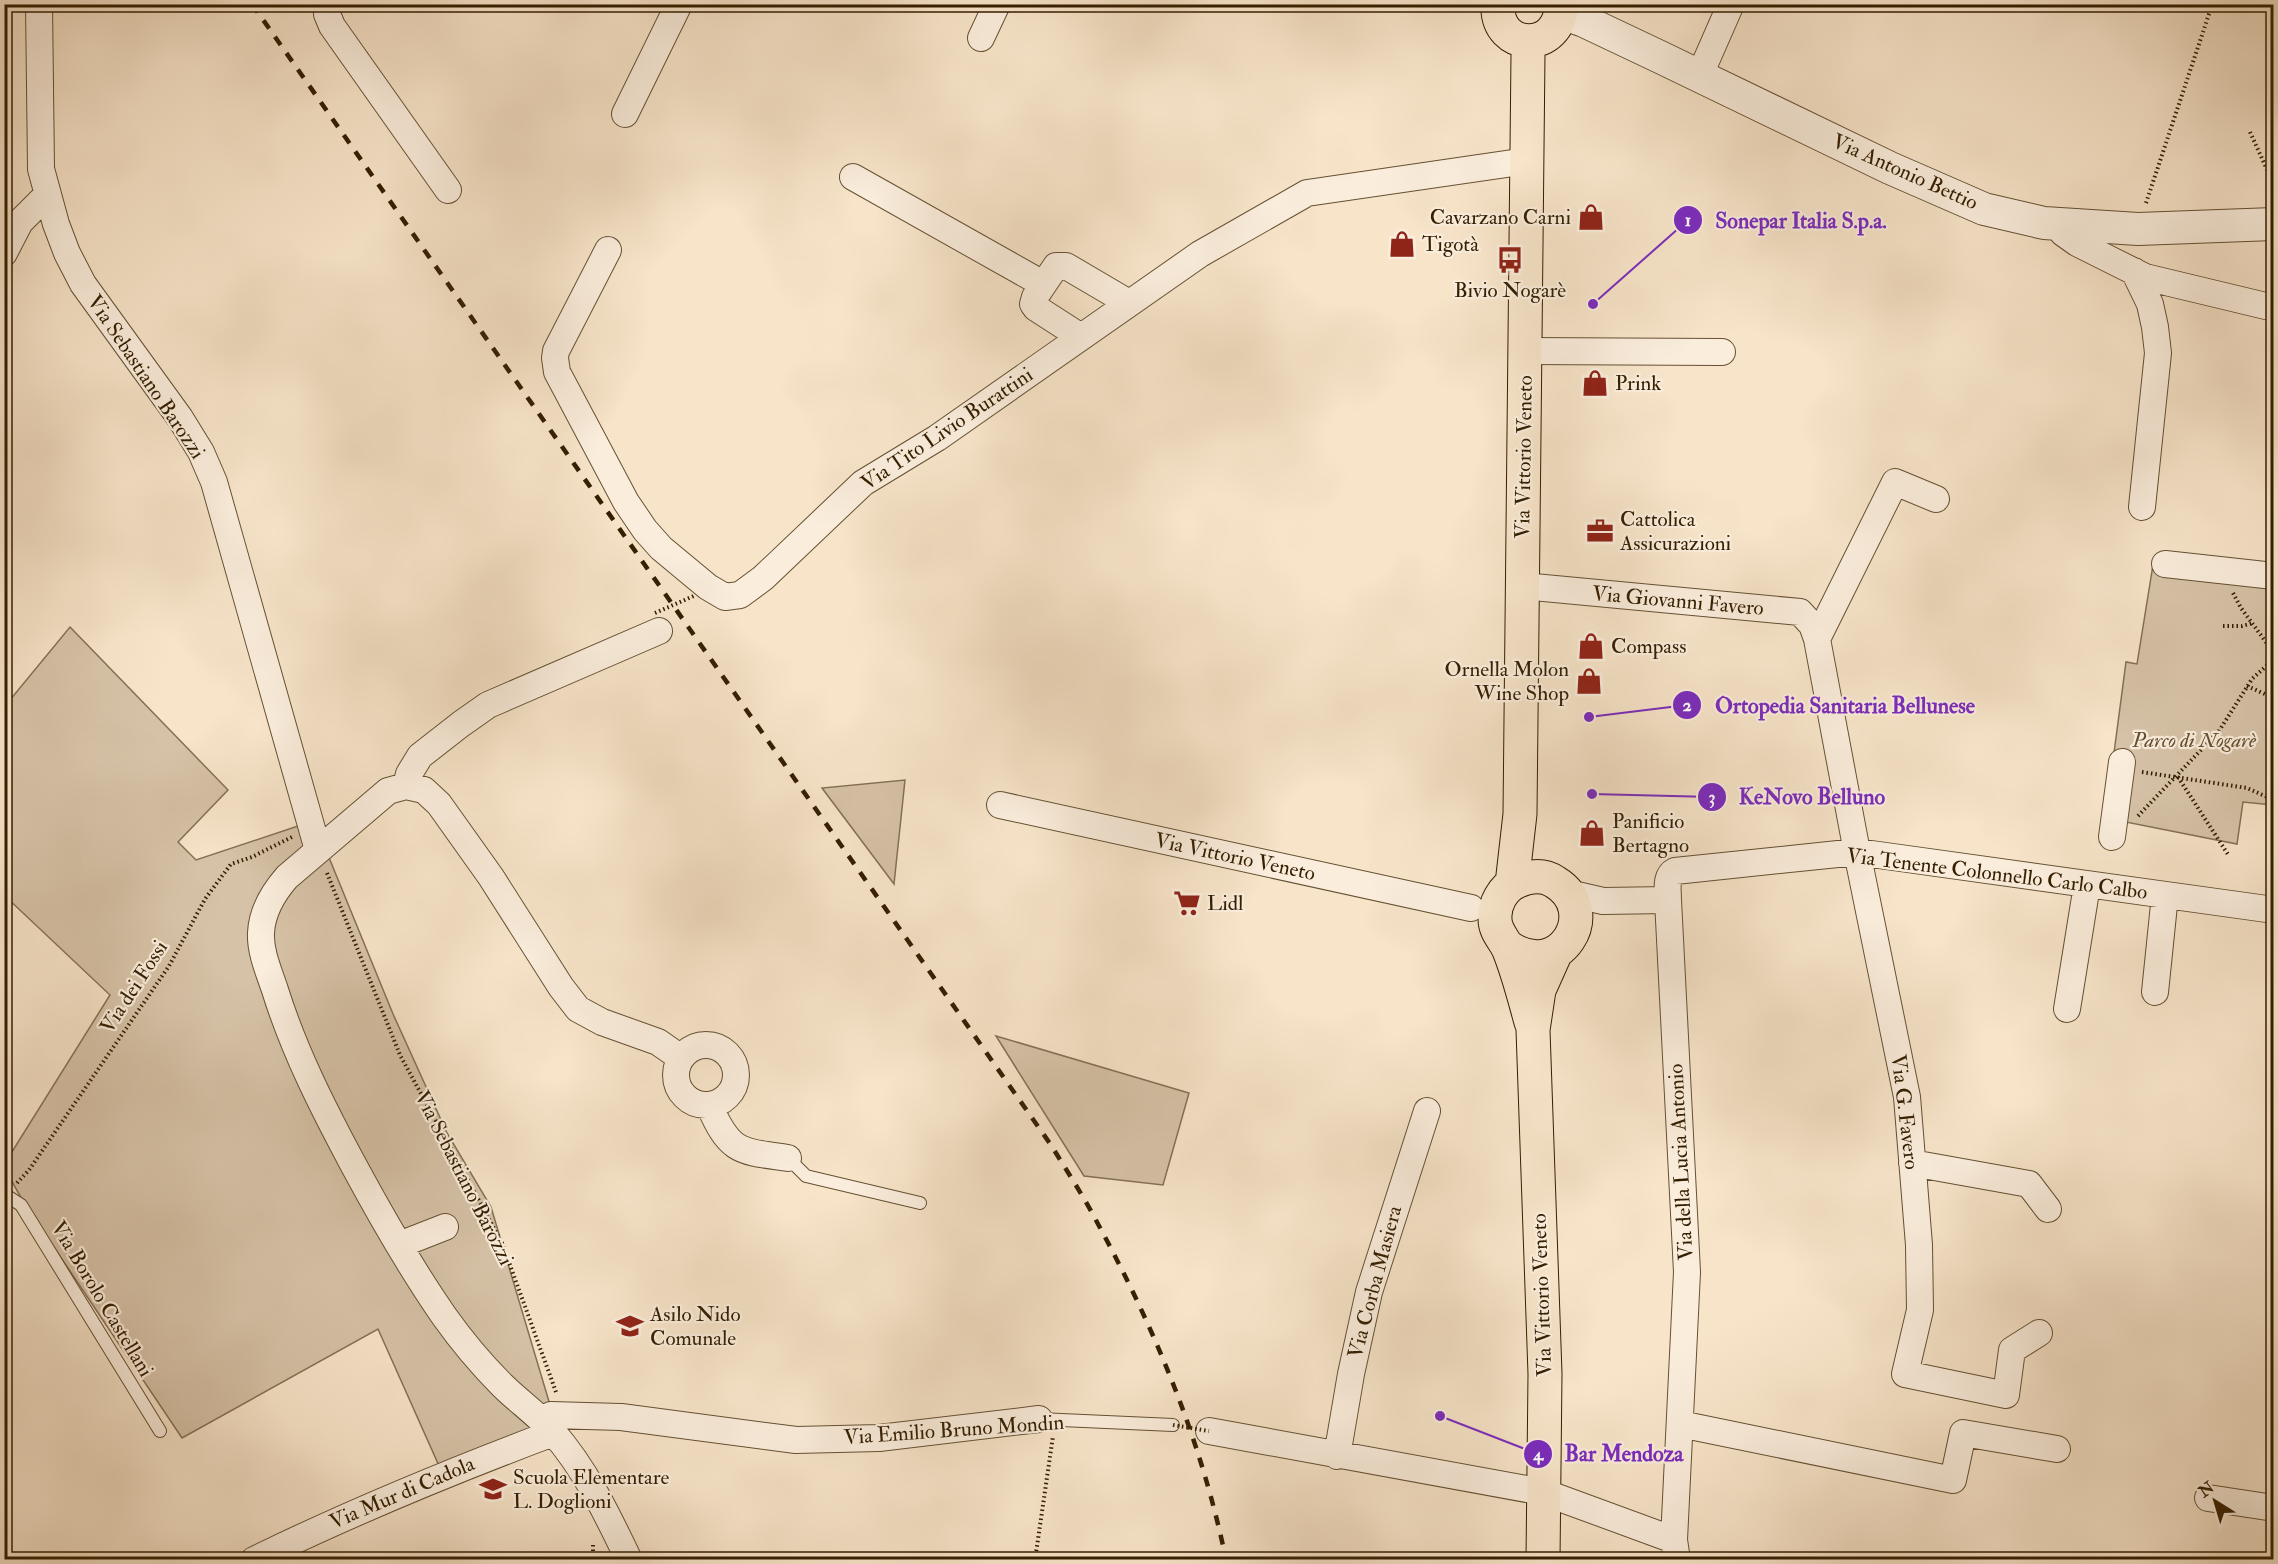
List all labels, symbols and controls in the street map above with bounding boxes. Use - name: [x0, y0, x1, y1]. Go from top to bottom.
- street label: Via Antonio Bettio: [1828, 128, 1982, 216]
- callout: Sonepar Italia S.p.a.: [1673, 200, 1899, 240]
- shop icon: Cavarzano Carni: [1576, 202, 1606, 232]
- place label: Cavarzano Carni: [1430, 204, 1571, 231]
- text: Sonepar Italia S.p.a.: [1715, 207, 1887, 236]
- text: 1: [1685, 209, 1691, 232]
- shop icon: Tigotà: [1387, 229, 1417, 259]
- place label: Tigotà: [1422, 231, 1479, 258]
- bus stop icon: Bivio Nogarè: [1495, 245, 1525, 275]
- place label: Bivio Nogarè: [1454, 277, 1566, 304]
- street label: Via Sebastiano Barozzi: [81, 290, 211, 465]
- street label: Via Tito Livio Burattini: [856, 361, 1039, 497]
- shop icon: Prink: [1580, 368, 1610, 398]
- place label: Prink: [1615, 370, 1661, 397]
- street label: Via Vittorio Veneto: [1509, 375, 1539, 539]
- place label: Cattolica Assicurazioni: [1619, 506, 1732, 557]
- office icon: Cattolica Assicurazioni: [1585, 516, 1615, 546]
- street label: Via Giovanni Favero: [1591, 580, 1765, 622]
- shop icon: Compass: [1576, 631, 1606, 661]
- place label: Compass: [1611, 633, 1686, 660]
- place label: Ornella Molon Wine Shop: [1445, 656, 1569, 707]
- shop icon: Ornella Molon Wine Shop: [1574, 666, 1604, 696]
- callout: Ortopedia Sanitaria Bellunese: [1672, 685, 1987, 725]
- text: Ortopedia Sanitaria Bellunese: [1715, 692, 1976, 721]
- text: 2: [1682, 694, 1692, 717]
- park label: Parco di Nogarè: [2131, 727, 2257, 754]
- callout: KeNovo Belluno: [1697, 777, 1897, 817]
- text: KeNovo Belluno: [1739, 783, 1886, 811]
- text: 3: [1709, 786, 1716, 809]
- place label: Panificio Bertagno: [1612, 808, 1689, 859]
- shop icon: Panificio Bertagno: [1577, 818, 1607, 848]
- street label: Via Vittorio Veneto: [1152, 827, 1318, 887]
- street label: Via Tenente Colonnello Carlo Calbo: [1845, 842, 2149, 906]
- supermarket icon: Lidl: [1172, 888, 1202, 918]
- place label: Lidl: [1207, 890, 1244, 917]
- street label: Via dei Fossi: [94, 935, 174, 1039]
- street label: Via G. Favero: [1885, 1053, 1925, 1171]
- street label: Via della Lucia Antonio: [1662, 1063, 1700, 1261]
- street label: Via Sebastiano Barozzi: [408, 1086, 520, 1270]
- street label: Via Corba Masiera: [1342, 1202, 1408, 1361]
- street label: Via Vittorio Veneto: [1526, 1213, 1558, 1377]
- street label: Via Borolo Castellani: [45, 1216, 159, 1382]
- place label: Asilo Nido Comunale: [649, 1301, 741, 1352]
- school or university icon: Asilo Nido Comunale: [615, 1311, 645, 1341]
- street label: Via Emilio Bruno Mondin: [843, 1409, 1065, 1451]
- callout: Bar Mendoza: [1523, 1434, 1695, 1474]
- text: Bar Mendoza: [1565, 1440, 1684, 1468]
- text: 4: [1532, 1443, 1544, 1466]
- street label: Via Mur di Cadola: [325, 1450, 479, 1536]
- place label: Scuola Elementare L. Doglioni: [513, 1464, 670, 1515]
- north arrow: [2185, 1471, 2245, 1531]
- school or university icon: Scuola Elementare L. Doglioni: [478, 1474, 508, 1504]
- text: N: [2194, 1477, 2219, 1503]

